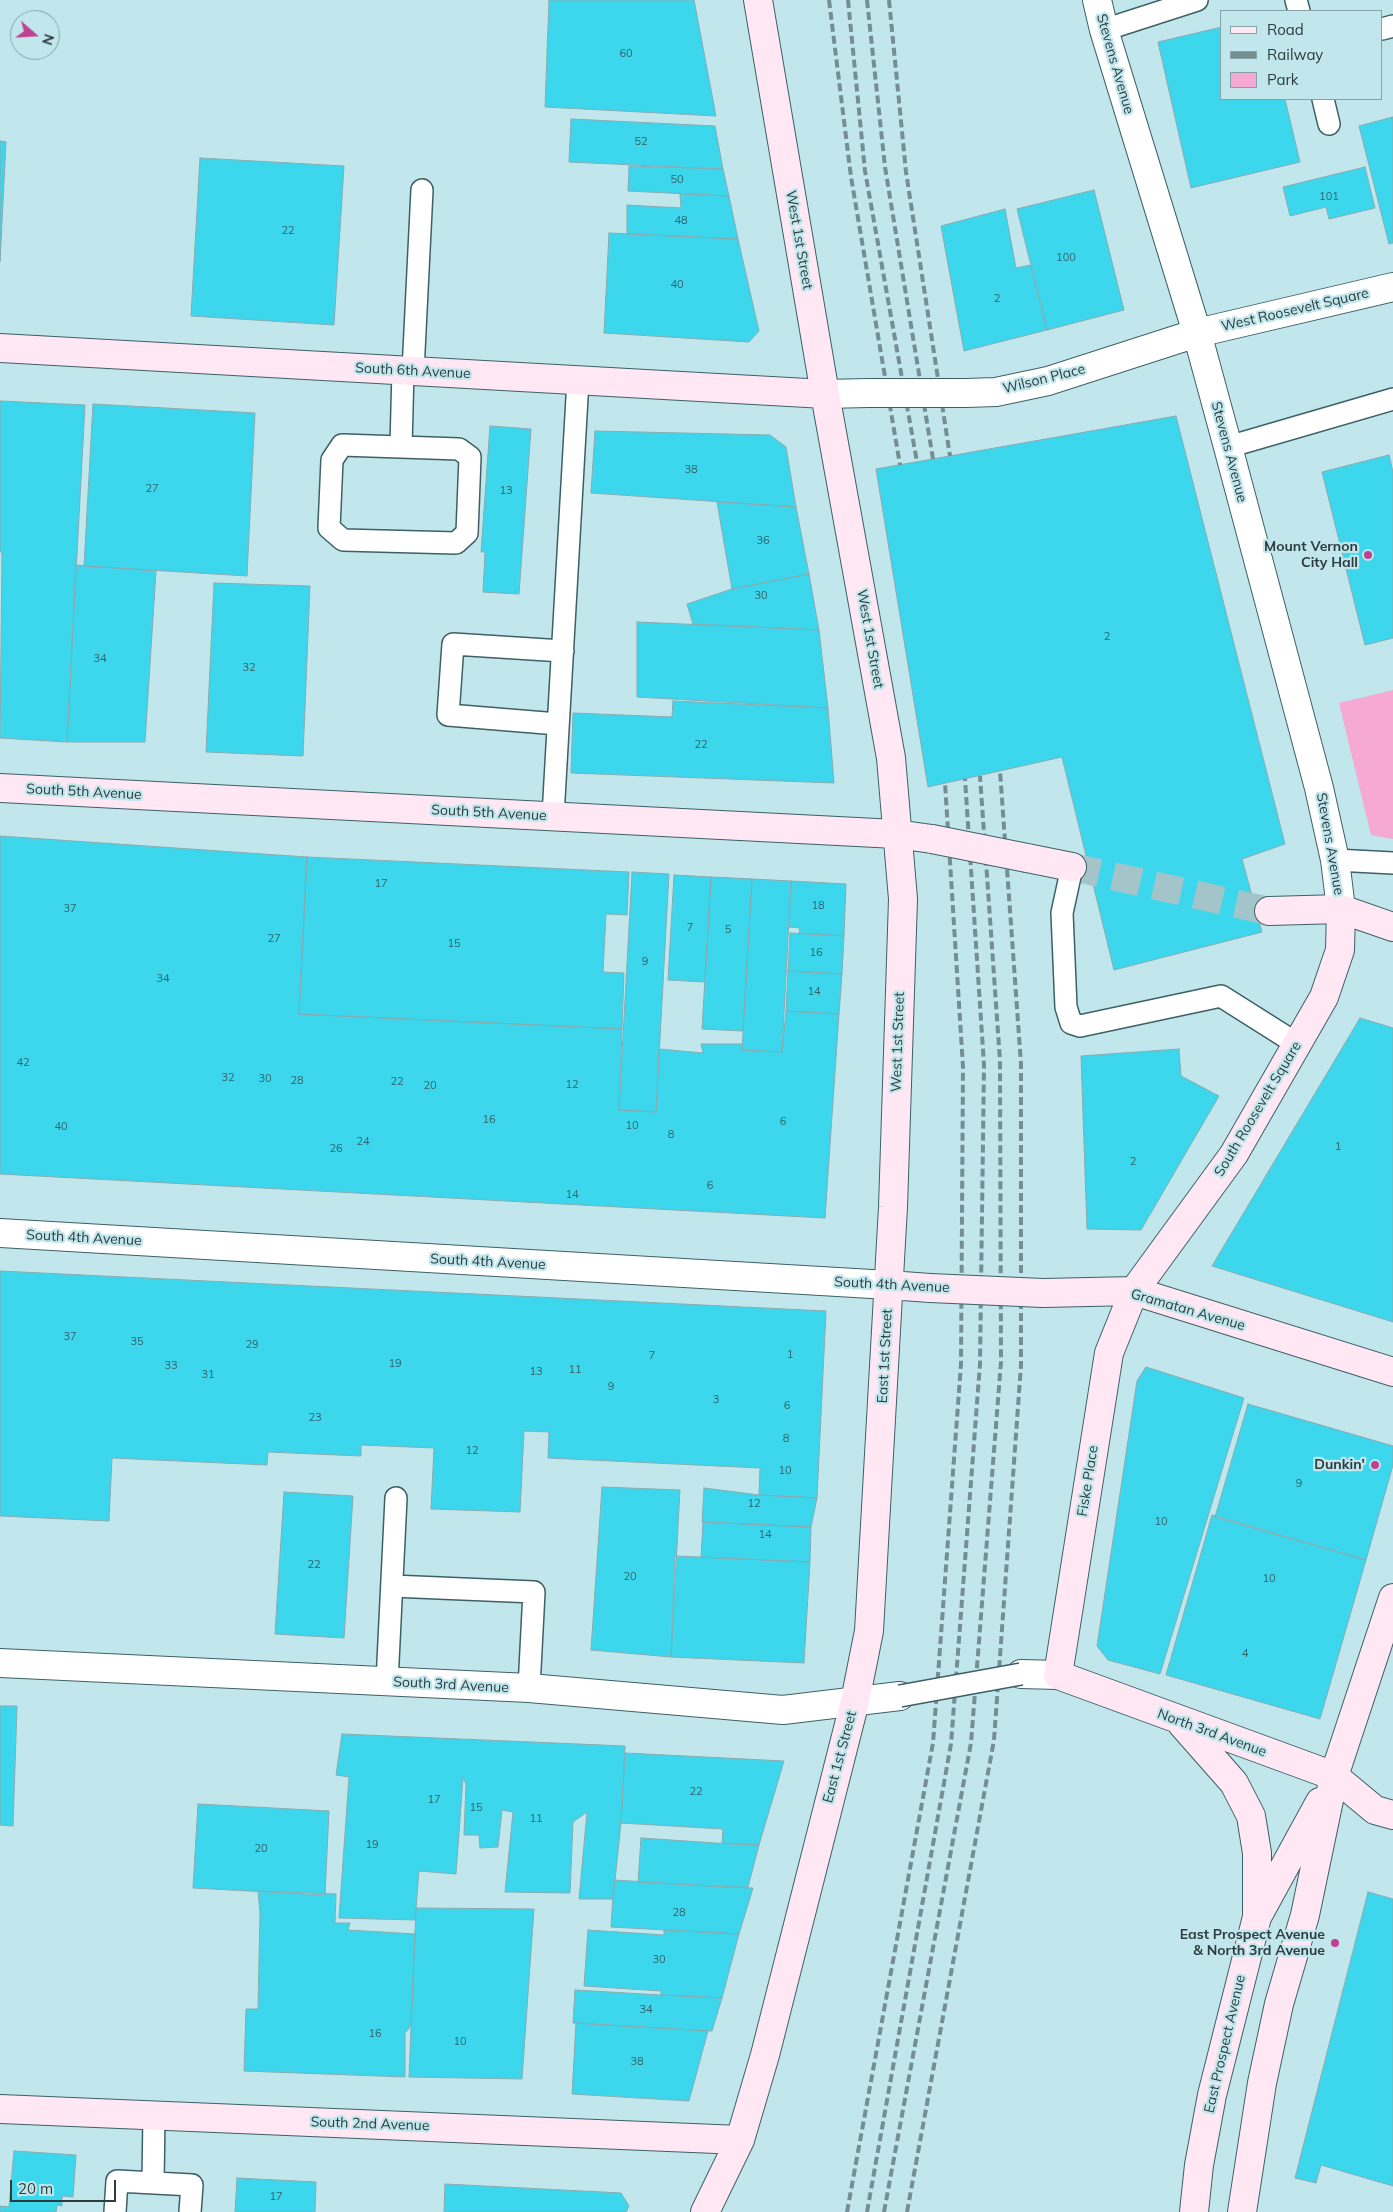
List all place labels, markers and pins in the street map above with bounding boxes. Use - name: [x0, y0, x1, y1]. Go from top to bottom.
- place label: Mount Vernon City Hall: [1264, 539, 1358, 572]
- marker: Mount Vernon City Hall: [1362, 549, 1374, 561]
- place label: Dunkin': [1314, 1457, 1365, 1473]
- marker: Dunkin': [1369, 1459, 1381, 1471]
- place label: East Prospect Avenue & North 3rd Avenue: [1180, 1927, 1325, 1960]
- marker: East Prospect Avenue & North 3rd Avenue: [1329, 1937, 1341, 1949]

